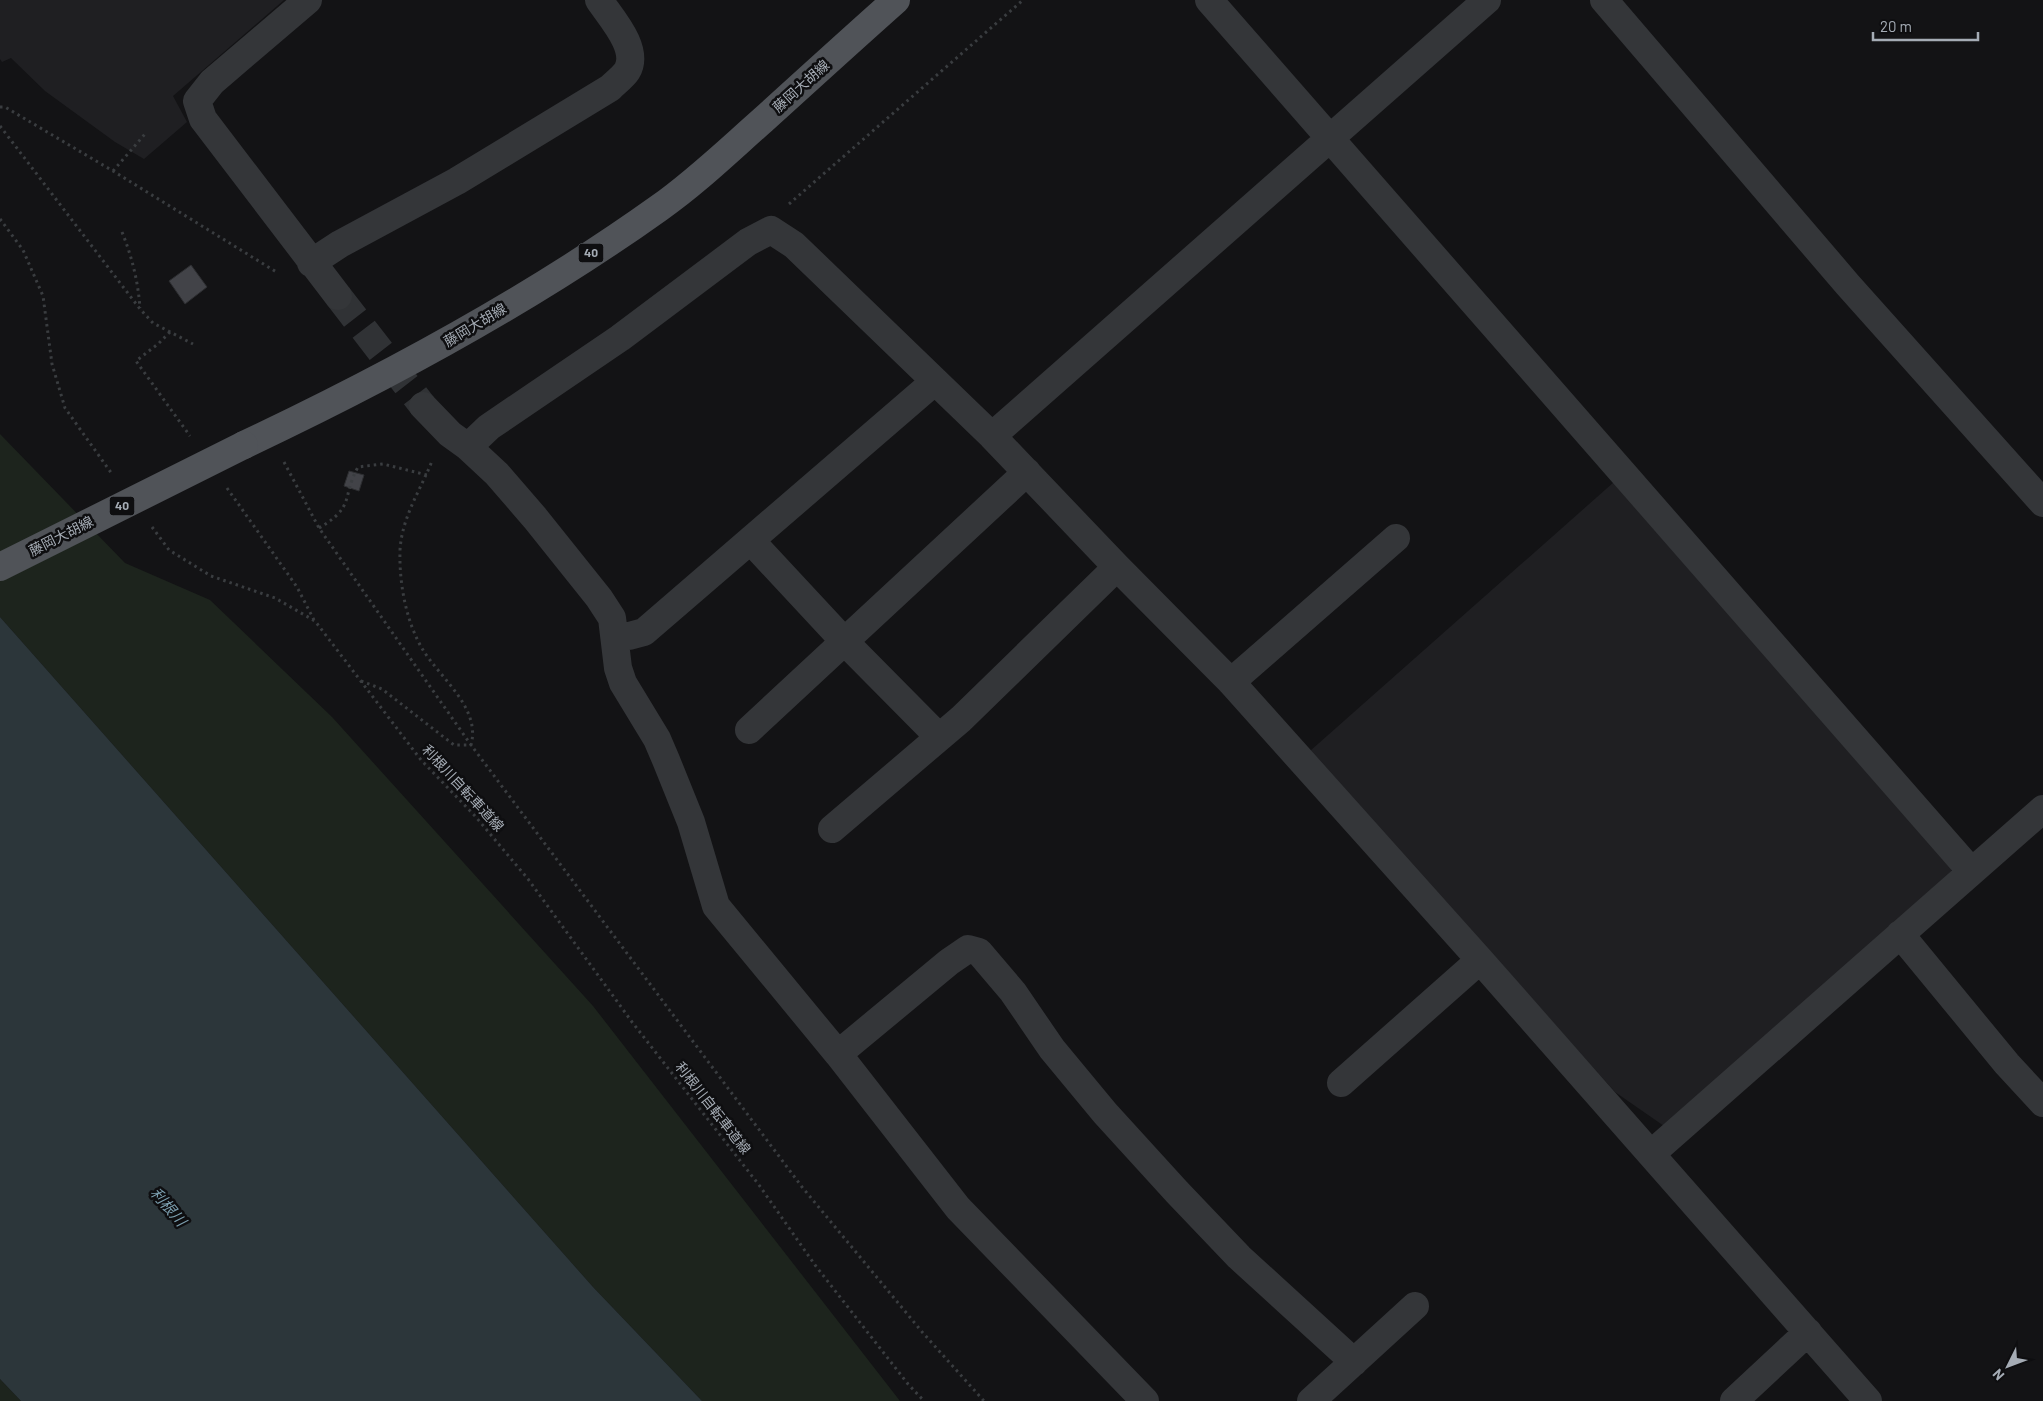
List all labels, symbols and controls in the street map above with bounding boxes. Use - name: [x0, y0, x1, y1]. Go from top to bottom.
- scale bar: [1873, 10, 1978, 42]
- text: 20 m: [1880, 17, 1912, 35]
- street label: 藤岡大胡線: [769, 56, 832, 115]
- road number: 40: [578, 244, 604, 262]
- street label: 藤岡大胡線: [440, 299, 509, 350]
- road number: 40: [110, 496, 134, 516]
- street label: 藤岡大胡線: [26, 512, 96, 559]
- street label: 利根川自転車道線: [419, 741, 508, 834]
- street label: 利根川自転車道線: [672, 1058, 755, 1157]
- water label: 利根川: [147, 1183, 192, 1231]
- north arrow: [1983, 1341, 2033, 1391]
- text: N: [1989, 1366, 2007, 1384]

